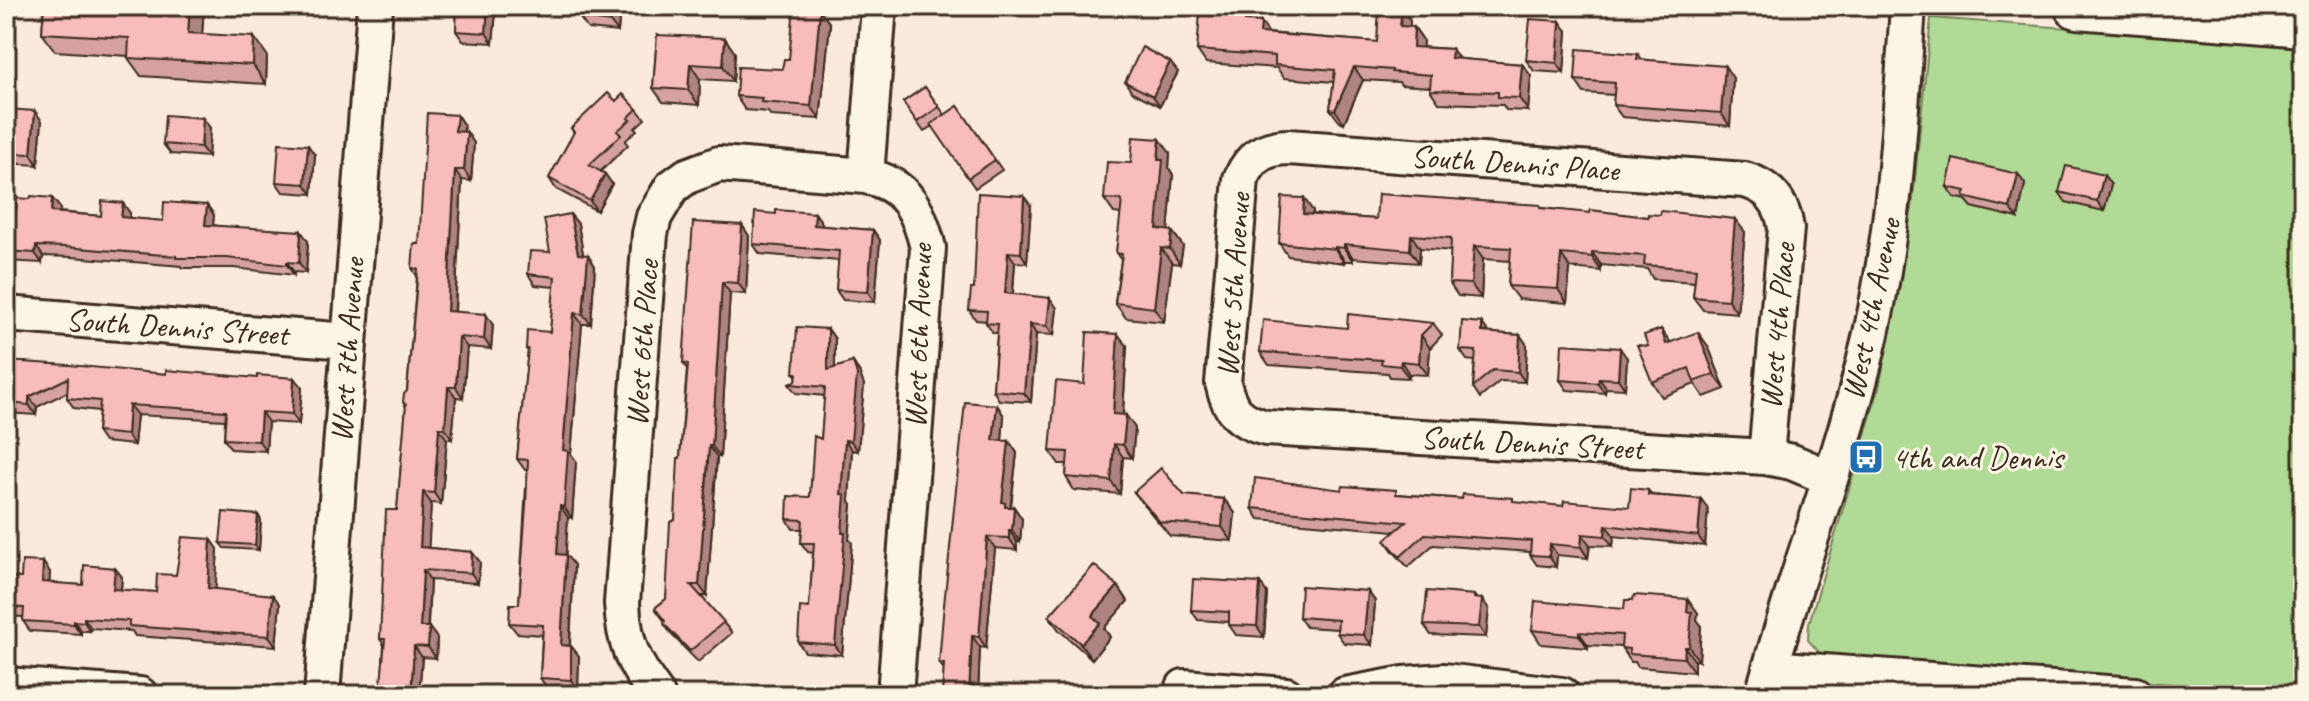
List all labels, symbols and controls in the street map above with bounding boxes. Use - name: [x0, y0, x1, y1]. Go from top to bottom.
- street label: South Dennis Place: [1410, 135, 1623, 191]
- street label: West 5th Avenue: [1206, 189, 1260, 378]
- street label: West 4th Avenue: [1832, 212, 1911, 403]
- street label: West 4th Place: [1749, 239, 1805, 411]
- street label: West 6th Avenue: [894, 241, 942, 429]
- street label: West 7th Avenue: [320, 254, 374, 443]
- street label: West 6th Place: [616, 256, 668, 427]
- street label: South Dennis Street: [65, 299, 293, 355]
- street label: South Dennis Street: [1420, 417, 1648, 469]
- place label: 4th and Dennis: [1892, 437, 2066, 478]
- bus stop icon: 4th and Dennis: [1847, 438, 1885, 476]

